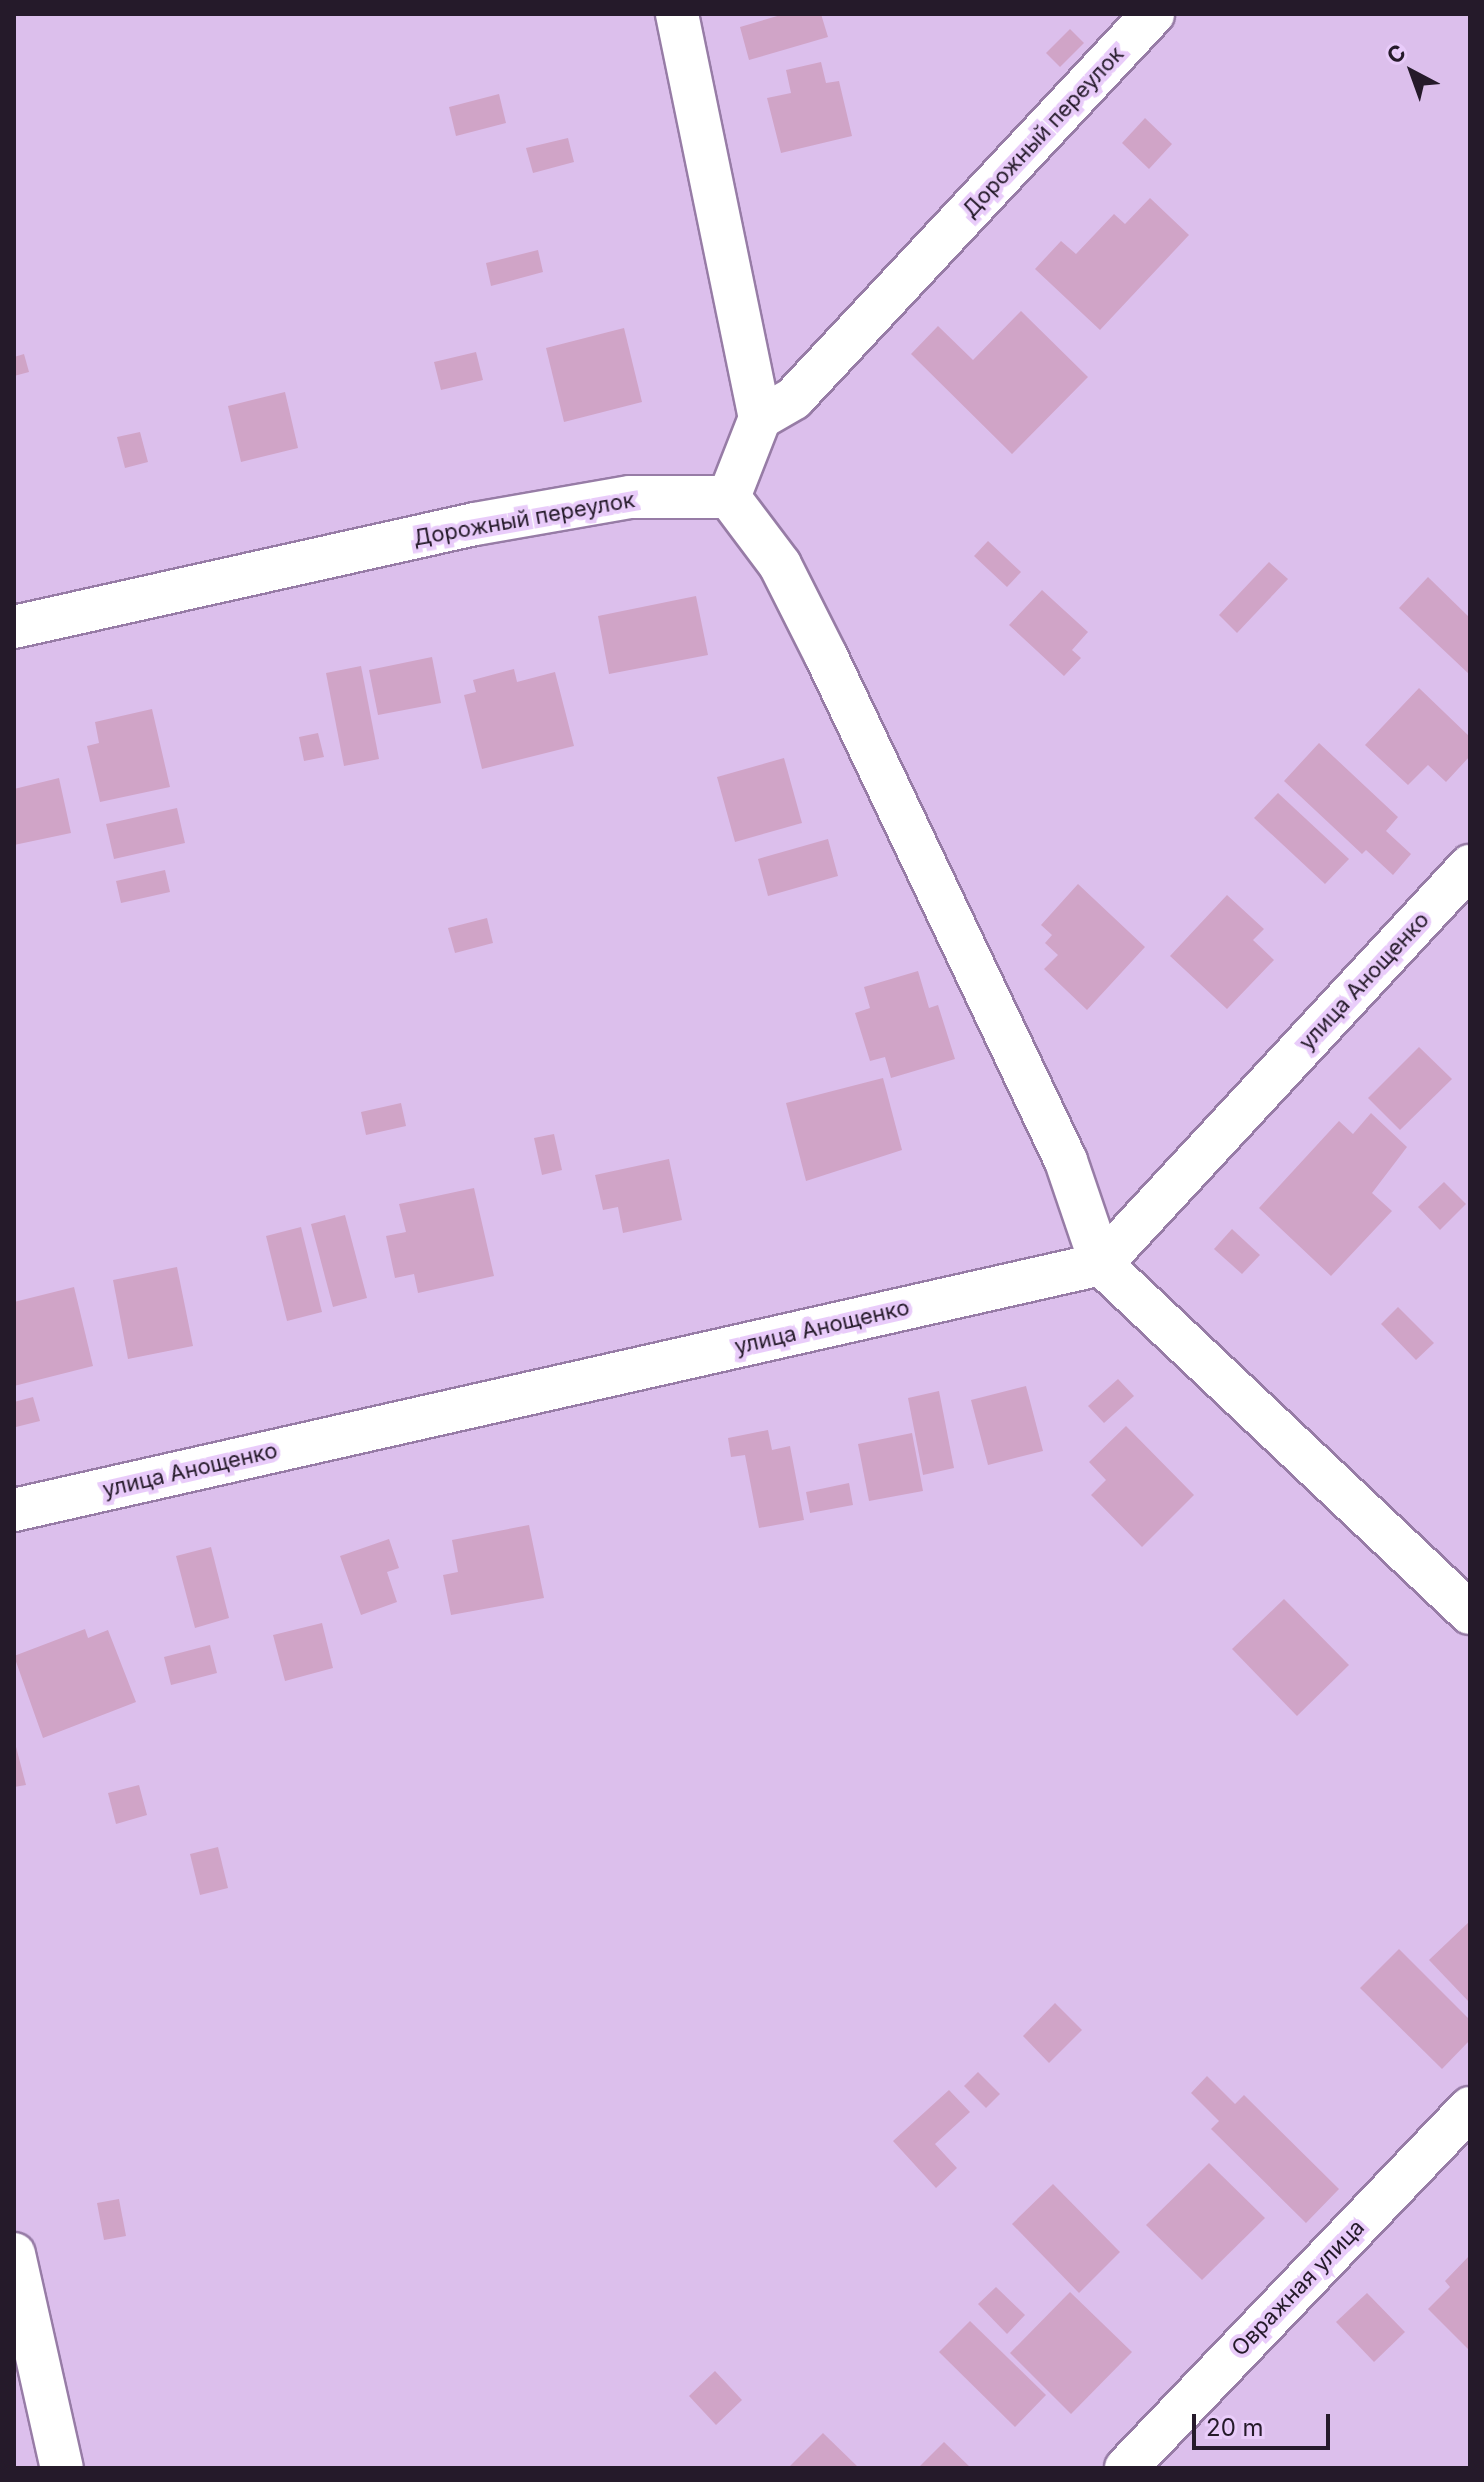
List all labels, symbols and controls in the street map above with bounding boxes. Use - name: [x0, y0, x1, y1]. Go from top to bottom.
- north arrow: [1372, 32, 1452, 112]
- text: С: [1382, 39, 1411, 69]
- street label: Дорожный переулок: [957, 41, 1129, 223]
- street label: Дорожный переулок: [411, 487, 637, 551]
- street label: улица Анощенко: [1293, 907, 1435, 1055]
- street label: улица Анощенко: [732, 1294, 912, 1360]
- street label: улица Анощенко: [100, 1437, 280, 1503]
- street label: Овражная улица: [1226, 2214, 1370, 2362]
- scale bar: [1196, 2398, 1334, 2448]
- text: 20 m: [1206, 2413, 1264, 2442]

